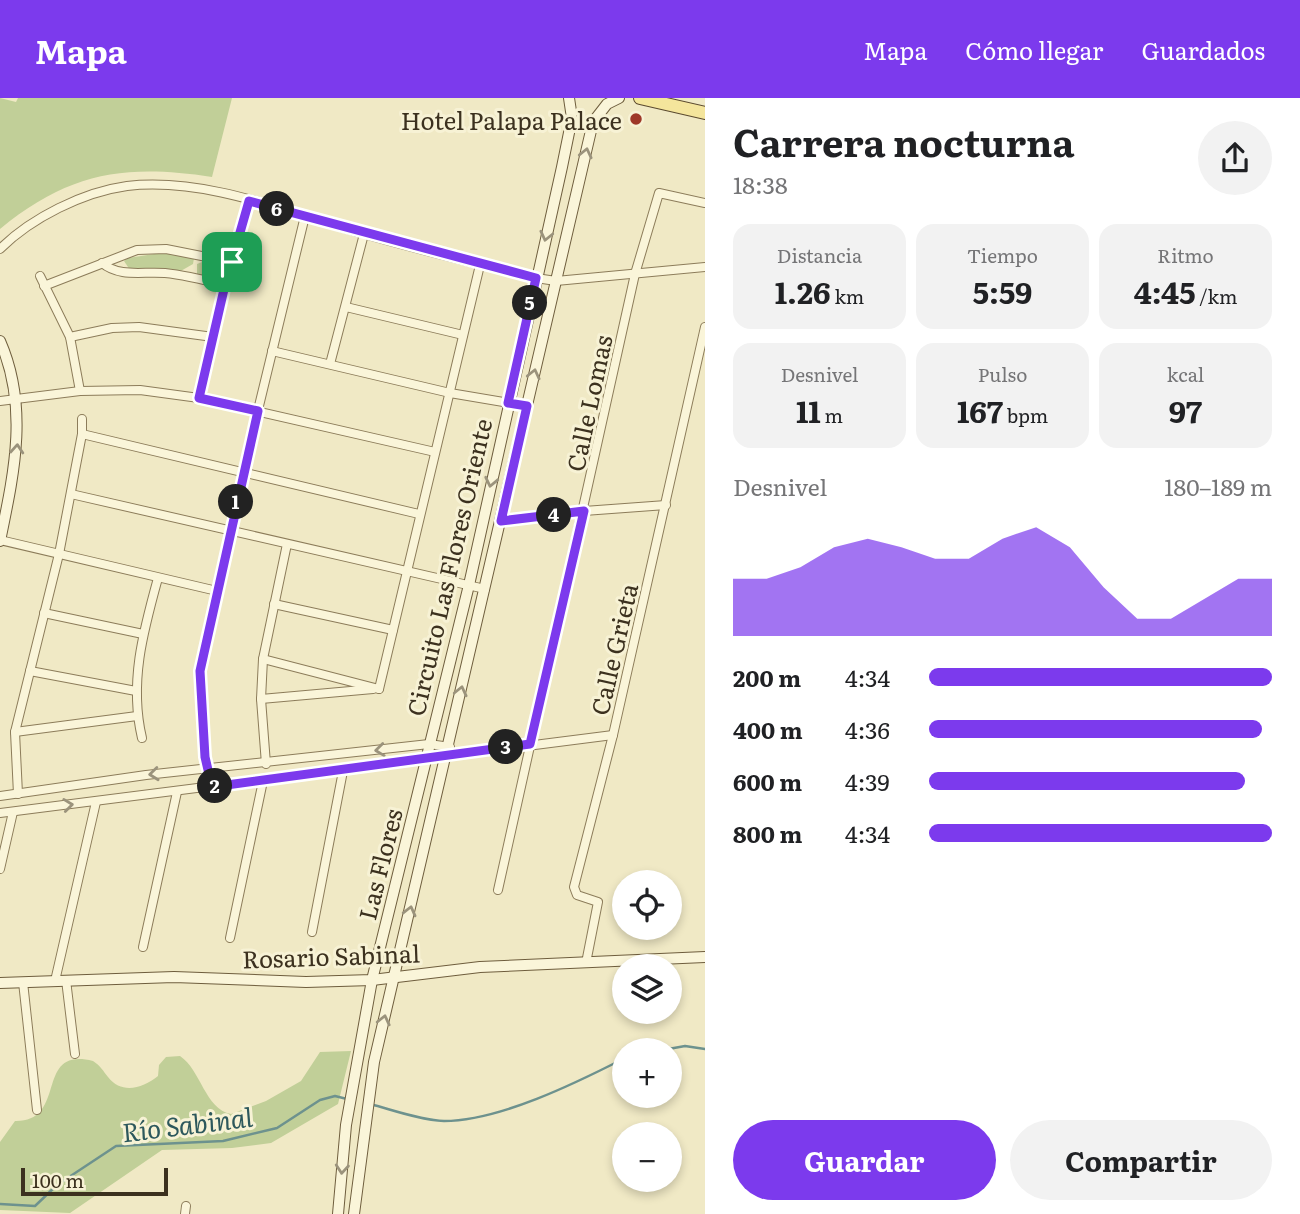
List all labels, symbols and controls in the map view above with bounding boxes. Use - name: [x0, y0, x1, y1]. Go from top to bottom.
- text: Mapa: [35, 25, 127, 74]
- text: Mapa: [863, 32, 927, 67]
- text: Cómo llegar: [965, 32, 1103, 67]
- text: Guardados: [1141, 32, 1265, 67]
- place label: Hotel Palapa Palace: [401, 102, 622, 137]
- marker: Hotel Palapa Palace: [628, 111, 644, 127]
- text: Carrera nocturna: [733, 112, 1075, 169]
- button: share: [1198, 121, 1272, 195]
- one-way arrow: [578, 147, 592, 159]
- text: 18:38: [733, 167, 788, 201]
- pin: 6: [260, 192, 294, 226]
- text: 6: [271, 194, 282, 222]
- one-way arrow: [540, 230, 554, 242]
- pin: [202, 232, 262, 292]
- text: Distancia: [777, 241, 862, 269]
- text: Tiempo: [967, 241, 1038, 269]
- text: Ritmo: [1157, 241, 1214, 269]
- icon: arrive: [213, 243, 251, 281]
- text: 1.26: [775, 269, 831, 313]
- text: 5:59: [973, 269, 1032, 313]
- text: 4:45: [1134, 269, 1196, 313]
- text: km: [831, 282, 864, 310]
- text: /km: [1196, 282, 1237, 310]
- pin: 5: [512, 286, 548, 320]
- text: 5: [524, 288, 535, 316]
- street label: Calle Lomas: [556, 331, 620, 474]
- text: Desnivel: [781, 360, 858, 388]
- text: Pulso: [978, 360, 1027, 388]
- text: kcal: [1167, 360, 1204, 388]
- one-way arrow: [526, 368, 541, 380]
- text: 11: [796, 388, 821, 432]
- text: 167: [957, 388, 1003, 432]
- text: 97: [1169, 388, 1202, 432]
- text: m: [821, 401, 843, 429]
- text: bpm: [1003, 401, 1048, 429]
- street label: Circuito Las Flores Oriente: [397, 415, 499, 719]
- one-way arrow: [9, 444, 24, 455]
- text: Desnivel: [733, 469, 827, 503]
- text: 180–189 m: [1164, 469, 1272, 503]
- one-way arrow: [484, 476, 499, 488]
- pin: 1: [218, 484, 254, 520]
- text: 1: [232, 487, 239, 515]
- pin: 4: [536, 498, 572, 532]
- text: 4: [548, 500, 559, 528]
- street label: Calle Grieta: [581, 580, 645, 718]
- text: 200 m: [733, 660, 801, 694]
- text: 4:34: [845, 660, 890, 694]
- one-way arrow: [453, 685, 467, 697]
- text: 400 m: [733, 712, 803, 746]
- text: 4:36: [845, 712, 890, 746]
- pin: 3: [489, 730, 524, 764]
- text: 3: [500, 732, 511, 760]
- one-way arrow: [374, 743, 386, 758]
- text: 600 m: [733, 764, 802, 798]
- text: 4:39: [845, 764, 890, 798]
- one-way arrow: [148, 766, 159, 781]
- pin: 2: [198, 768, 232, 804]
- text: 2: [209, 771, 220, 799]
- one-way arrow: [62, 798, 74, 813]
- street label: Las Flores: [348, 805, 410, 923]
- text: 800 m: [733, 816, 802, 850]
- text: 4:34: [845, 816, 890, 850]
- map controls: [612, 870, 682, 1192]
- button: locate: [612, 870, 682, 940]
- one-way arrow: [402, 905, 416, 917]
- street label: Rosario Sabinal: [241, 934, 421, 976]
- button: layers: [612, 954, 682, 1024]
- one-way arrow: [375, 1014, 390, 1026]
- button: +: [612, 1038, 682, 1108]
- water label: Río Sabinal: [119, 1096, 255, 1150]
- button: Guardar: [733, 1120, 996, 1200]
- button: Compartir: [1010, 1120, 1272, 1200]
- button: −: [612, 1122, 682, 1192]
- one-way arrow: [335, 1164, 350, 1175]
- scale bar: [21, 1165, 168, 1197]
- text: 100 m: [32, 1166, 84, 1194]

